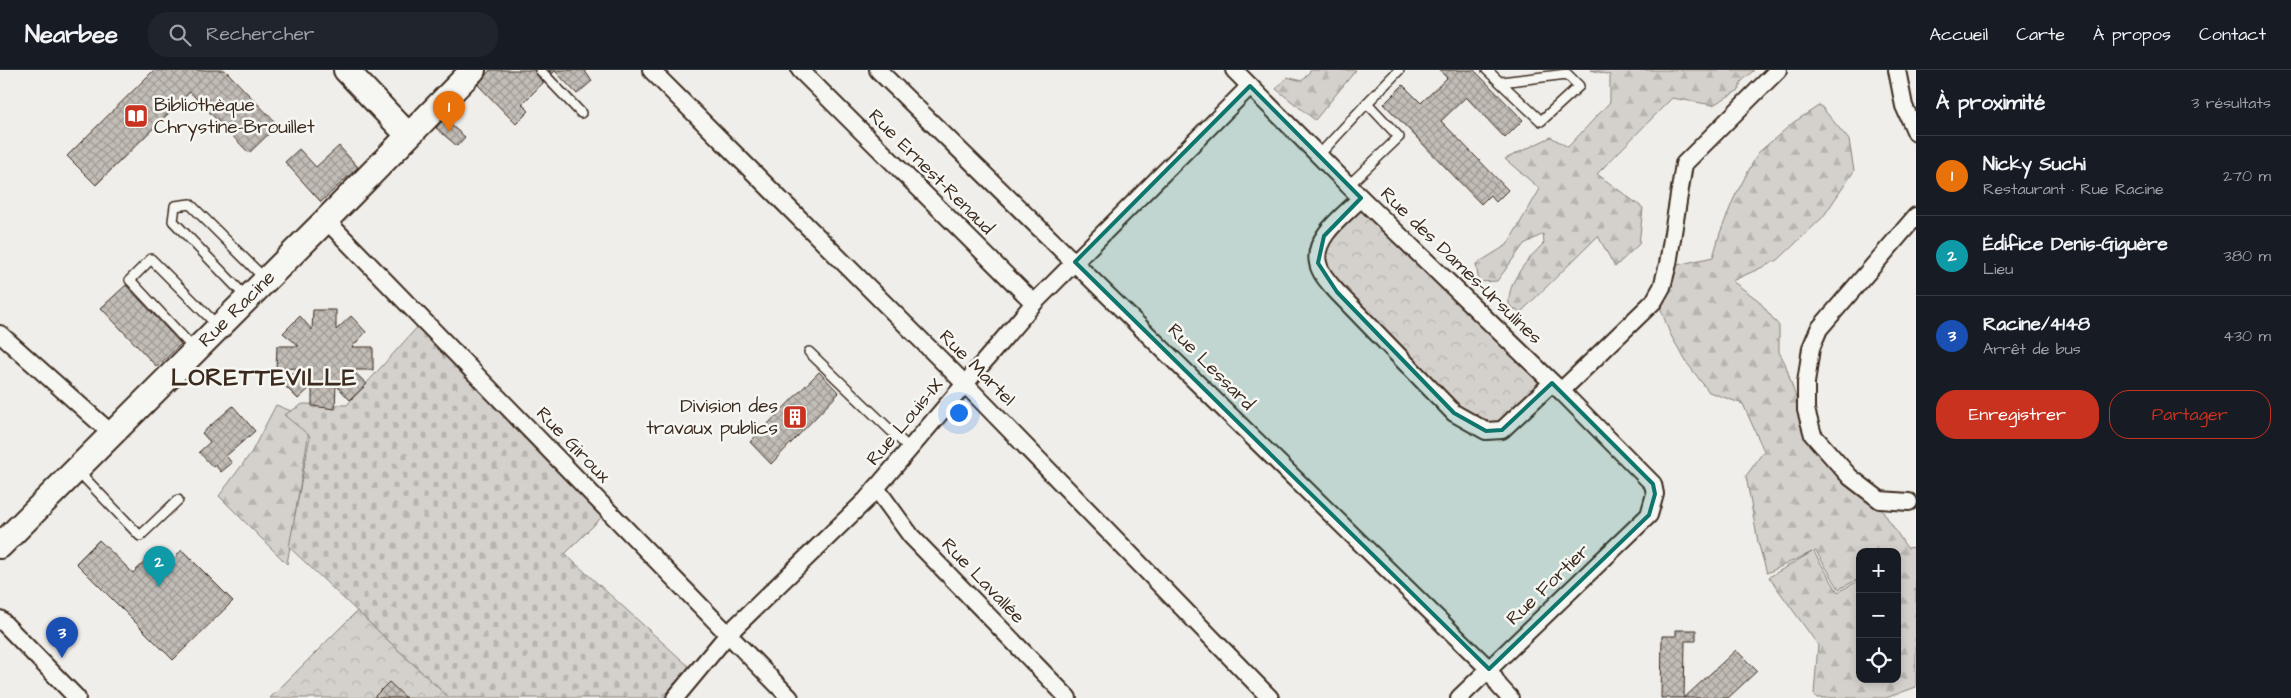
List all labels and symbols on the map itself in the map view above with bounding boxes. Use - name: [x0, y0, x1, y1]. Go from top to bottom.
- pin: 1: [433, 91, 465, 132]
- place label: Bibliothèque Chrystine-Brouillet: [154, 92, 315, 142]
- library icon: Bibliothèque Chrystine-Brouillet: [123, 103, 149, 129]
- street label: Rue Ernest-Renaud: [862, 103, 1000, 241]
- street label: Rue des Dames-Ursulines: [1374, 181, 1548, 351]
- street label: Rue Racine: [192, 264, 282, 354]
- street label: Rue Lessard: [1161, 317, 1261, 417]
- street label: Rue Martel: [933, 324, 1021, 412]
- district label: LORETTEVILLE: [171, 361, 357, 395]
- street label: Rue Louis-IX: [860, 372, 950, 472]
- place label: Division des travaux publics: [646, 393, 778, 442]
- your location: [946, 400, 972, 426]
- street label: Rue Giroux: [530, 401, 616, 489]
- building icon: Division des travaux publics: [782, 404, 808, 430]
- street label: Rue Lavallée: [935, 532, 1031, 630]
- street label: Rue Fortier: [1500, 538, 1596, 632]
- pin: 2: [143, 546, 175, 587]
- pin: 3: [46, 617, 78, 658]

